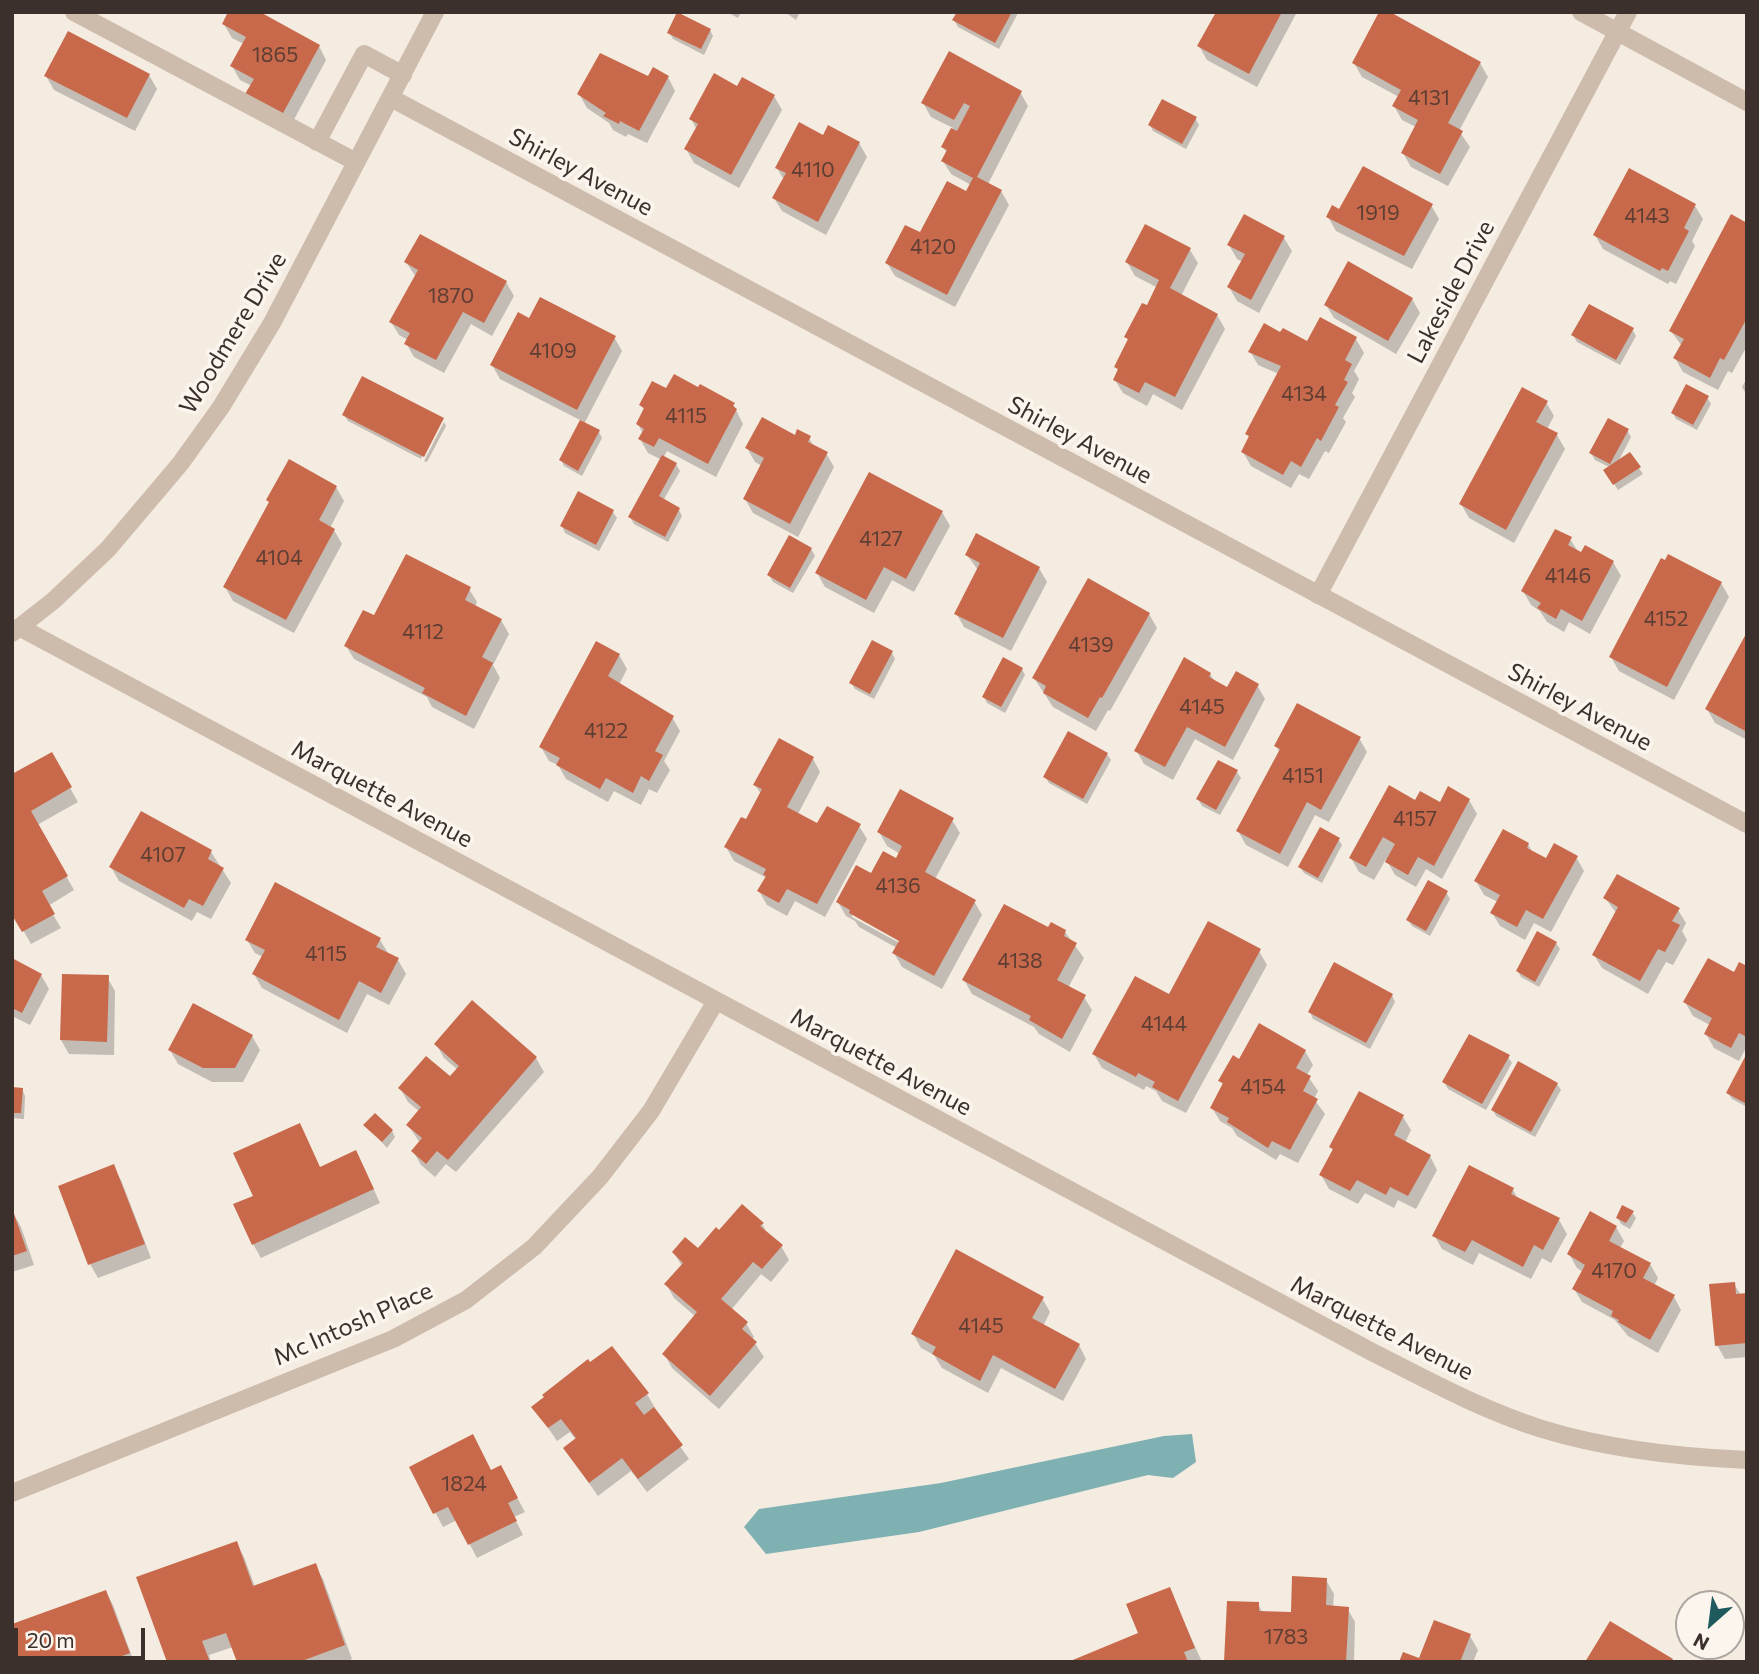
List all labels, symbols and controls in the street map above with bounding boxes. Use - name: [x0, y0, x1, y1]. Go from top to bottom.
- house number: 1865: [252, 42, 298, 68]
- house number: 4131: [1408, 85, 1450, 111]
- street label: Shirley Avenue: [504, 122, 658, 222]
- house number: 4110: [791, 157, 835, 183]
- house number: 1919: [1356, 200, 1400, 226]
- house number: 4143: [1624, 203, 1670, 229]
- street label: Lakeside Drive: [1401, 216, 1501, 368]
- house number: 4120: [910, 234, 956, 260]
- street label: Woodmere Drive: [173, 247, 293, 419]
- house number: 1870: [428, 283, 474, 309]
- house number: 4109: [529, 338, 577, 364]
- house number: 4134: [1281, 381, 1327, 407]
- street label: Shirley Avenue: [1003, 390, 1157, 490]
- house number: 4115: [665, 403, 707, 429]
- house number: 4127: [859, 526, 903, 552]
- house number: 4104: [255, 545, 303, 571]
- house number: 4146: [1545, 563, 1591, 589]
- house number: 4152: [1644, 606, 1688, 632]
- house number: 4112: [402, 619, 444, 645]
- house number: 4139: [1068, 632, 1114, 658]
- street label: Shirley Avenue: [1503, 657, 1657, 757]
- house number: 4145: [1179, 694, 1225, 720]
- house number: 4122: [584, 718, 628, 744]
- street label: Marquette Avenue: [286, 734, 478, 854]
- house number: 4151: [1282, 763, 1324, 789]
- house number: 4157: [1393, 806, 1437, 832]
- house number: 4107: [140, 842, 186, 868]
- house number: 4136: [875, 873, 921, 899]
- house number: 4115: [305, 941, 347, 967]
- house number: 4138: [997, 948, 1043, 974]
- street label: Marquette Avenue: [785, 1002, 977, 1122]
- house number: 4144: [1141, 1011, 1187, 1037]
- house number: 4154: [1240, 1074, 1286, 1100]
- house number: 4170: [1591, 1258, 1637, 1284]
- street label: Marquette Avenue: [1286, 1270, 1478, 1386]
- street label: Mc Intosh Place: [269, 1276, 437, 1372]
- house number: 4145: [958, 1313, 1004, 1339]
- house number: 1824: [441, 1471, 487, 1497]
- north arrow: [1675, 1590, 1745, 1660]
- scale bar: [18, 1614, 149, 1658]
- house number: 1783: [1264, 1624, 1308, 1650]
- text: 20 m: [27, 1627, 75, 1652]
- text: N: [1689, 1629, 1713, 1656]

